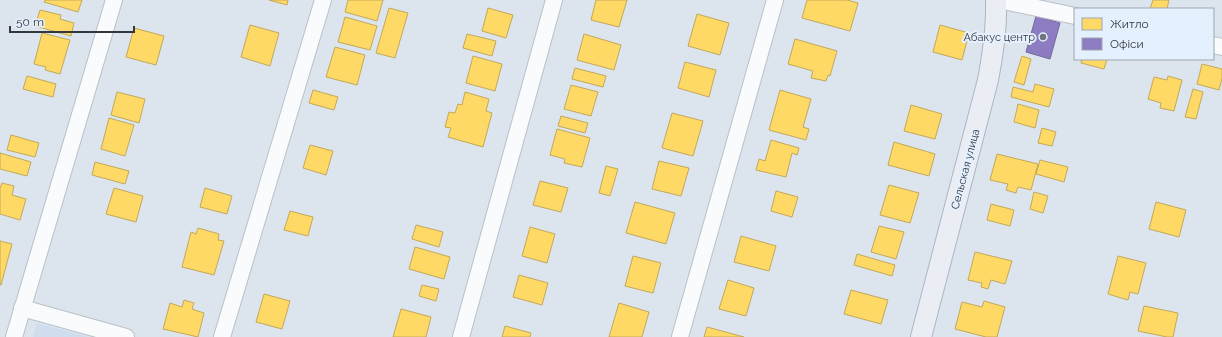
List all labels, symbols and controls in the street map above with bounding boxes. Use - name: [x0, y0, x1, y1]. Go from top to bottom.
- scale bar: [10, 8, 134, 34]
- legend: [1074, 8, 1214, 60]
- text: 50 m: [16, 15, 44, 29]
- text: Житло: [1110, 17, 1149, 31]
- place label: Абакус центр: [963, 31, 1035, 44]
- marker: Абакус центр: [1038, 32, 1048, 42]
- text: Офіси: [1110, 37, 1144, 51]
- street label: Сельская улица: [949, 128, 982, 211]

